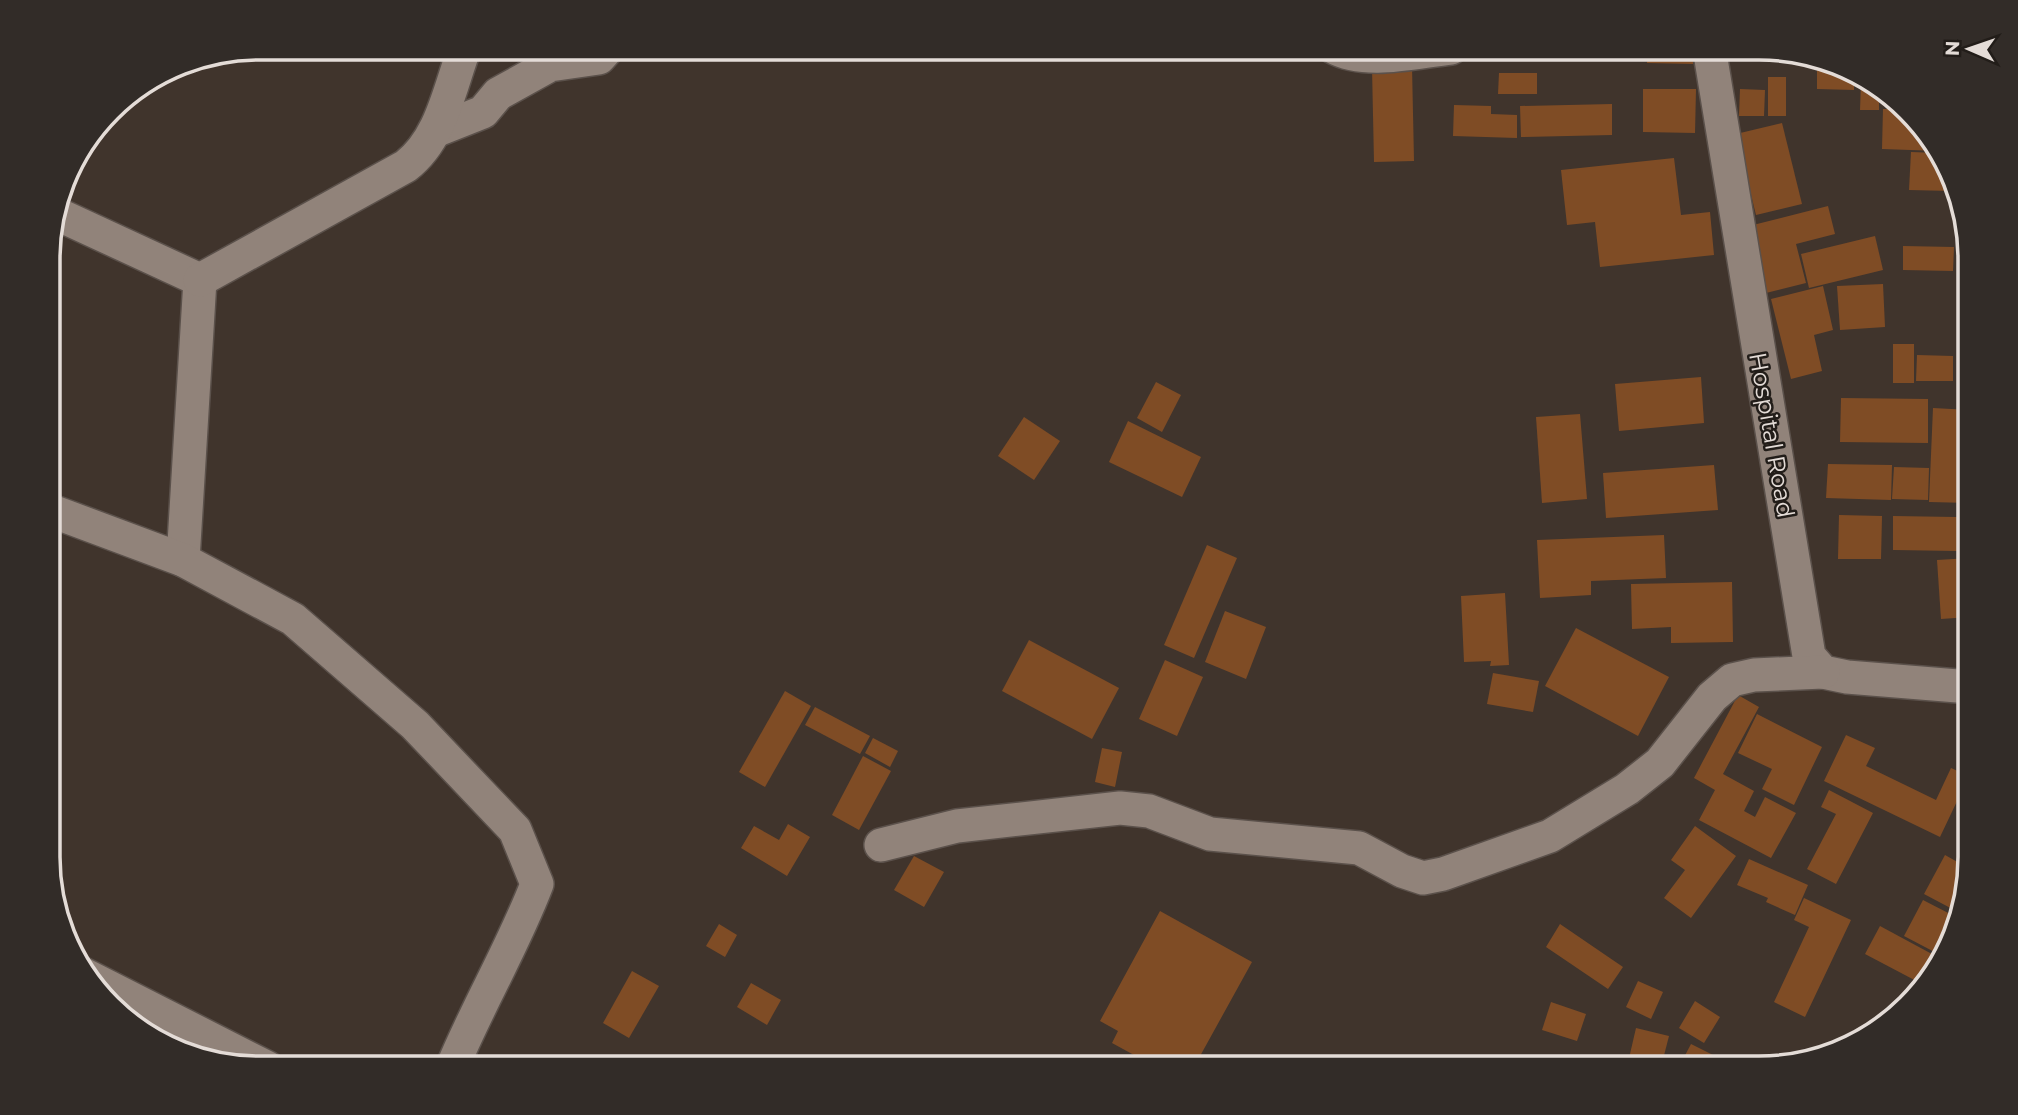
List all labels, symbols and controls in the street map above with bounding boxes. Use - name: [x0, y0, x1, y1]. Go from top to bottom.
- north arrow: [1934, 14, 2004, 84]
- text: N: [1941, 40, 1964, 57]
- street label: Hospital Road: [1743, 350, 1801, 520]

